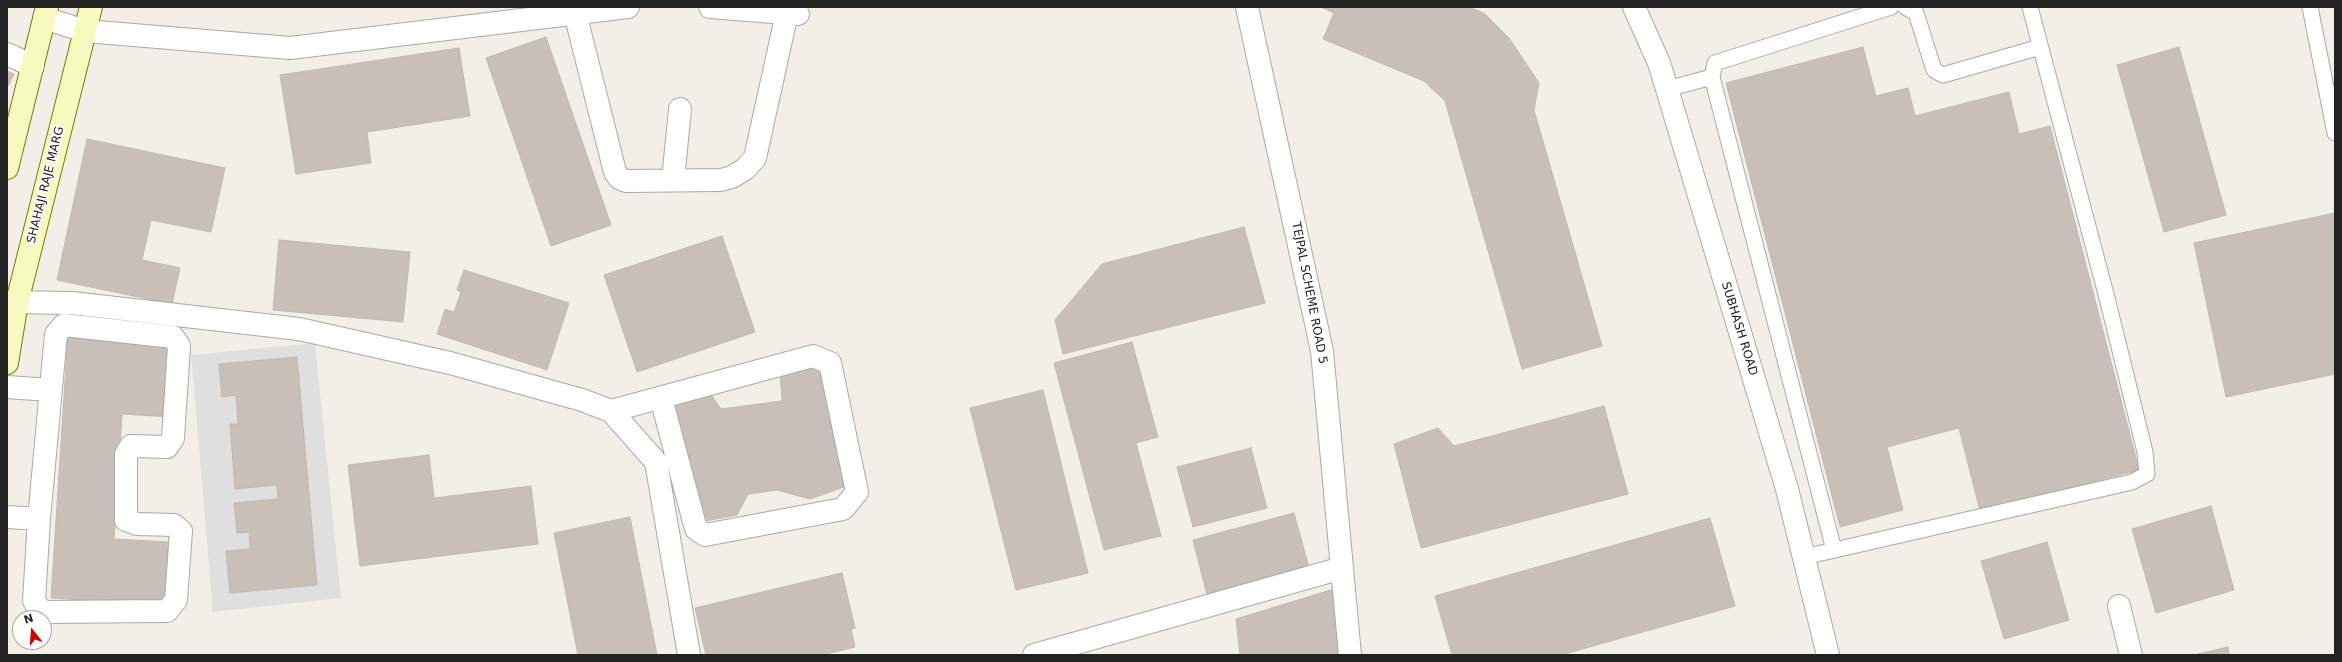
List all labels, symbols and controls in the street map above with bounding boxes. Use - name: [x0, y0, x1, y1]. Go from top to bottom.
- street label: SHAHAJI RAJE MARG: [24, 125, 68, 245]
- street label: TEJPAL SCHEME ROAD 5: [1288, 221, 1330, 365]
- street label: SUBHASH ROAD: [1718, 280, 1760, 378]
- north arrow: [12, 610, 52, 650]
- text: N: [22, 611, 35, 627]

